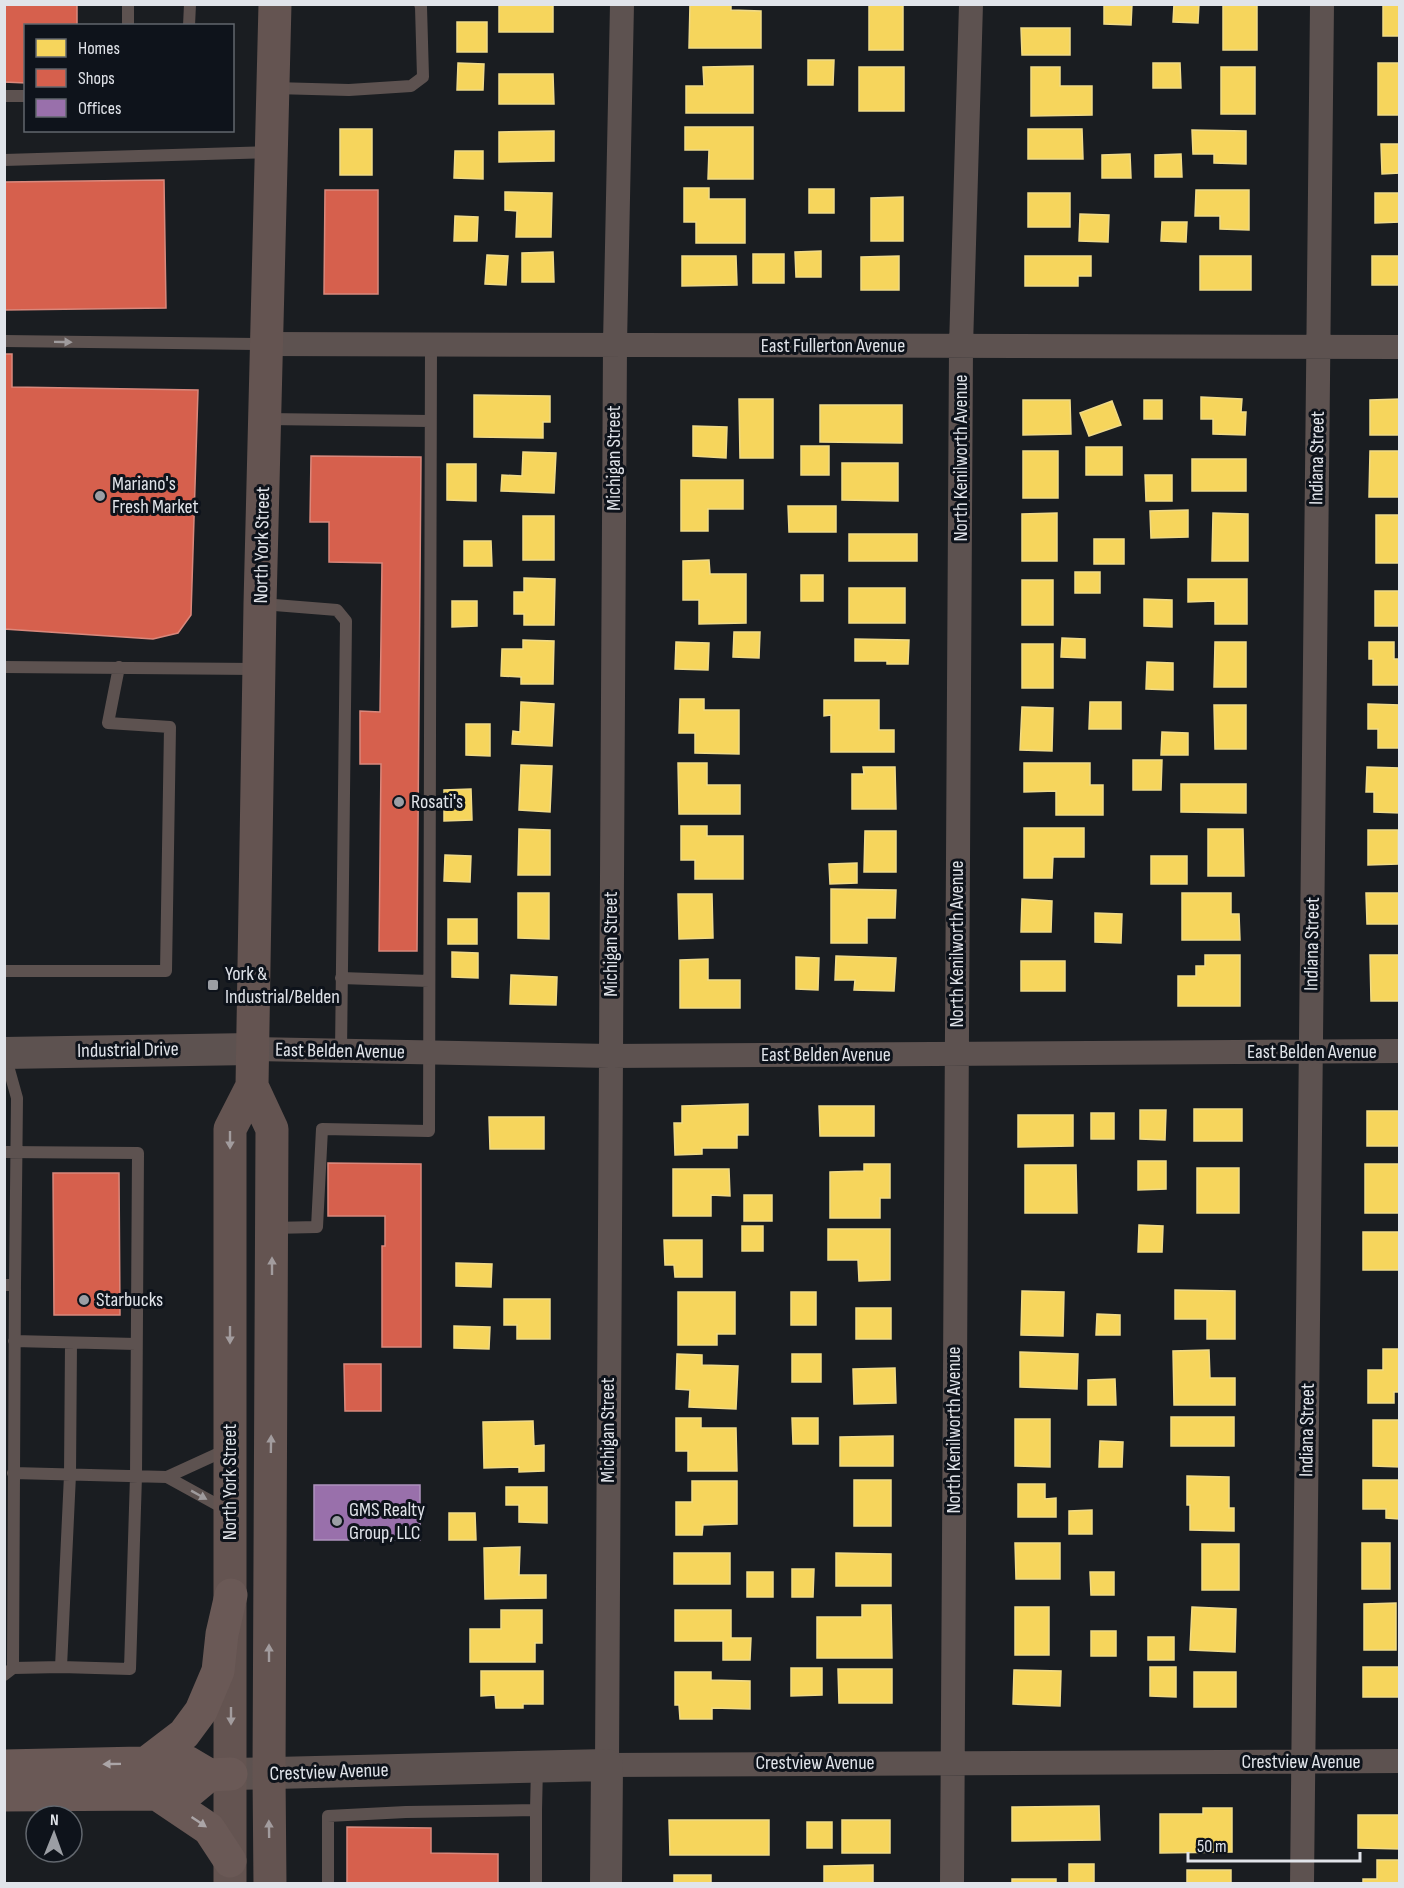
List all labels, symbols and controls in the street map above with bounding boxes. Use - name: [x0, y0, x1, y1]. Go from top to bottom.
- legend: [24, 24, 234, 132]
- text: Homes: [78, 38, 120, 59]
- text: Shops: [78, 68, 115, 89]
- text: Offices: [78, 98, 121, 119]
- street label: East Fullerton Avenue: [761, 334, 905, 358]
- one-way arrow: [53, 337, 72, 347]
- street label: North Kenilworth Avenue: [949, 374, 973, 542]
- street label: Michigan Street: [602, 405, 626, 511]
- street label: Indiana Street: [1304, 411, 1330, 505]
- place label: Mariano's Fresh Market: [112, 472, 199, 519]
- street label: North York Street: [249, 486, 275, 604]
- marker: Mariano's Fresh Market: [93, 489, 107, 503]
- place label: Rosati's: [411, 790, 463, 814]
- marker: Rosati's: [392, 795, 406, 809]
- street label: North Kenilworth Avenue: [945, 860, 969, 1028]
- street label: Michigan Street: [599, 891, 623, 997]
- street label: Indiana Street: [1299, 897, 1325, 991]
- place label: York & Industrial/Belden: [225, 962, 340, 1009]
- marker: York & Industrial/Belden: [206, 978, 220, 992]
- street label: Industrial Drive: [77, 1037, 179, 1063]
- street label: East Belden Avenue: [275, 1038, 405, 1064]
- street label: East Belden Avenue: [1247, 1040, 1377, 1064]
- street label: East Belden Avenue: [761, 1043, 891, 1067]
- one-way arrow: [225, 1130, 235, 1149]
- one-way arrow: [267, 1257, 277, 1276]
- place label: Starbucks: [96, 1288, 163, 1312]
- marker: Starbucks: [77, 1293, 91, 1307]
- one-way arrow: [225, 1325, 235, 1344]
- street label: North Kenilworth Avenue: [942, 1346, 966, 1514]
- street label: Michigan Street: [596, 1377, 620, 1483]
- street label: Indiana Street: [1294, 1383, 1320, 1477]
- street label: North York Street: [218, 1424, 242, 1540]
- one-way arrow: [266, 1435, 276, 1454]
- one-way arrow: [191, 1490, 208, 1500]
- place label: GMS Realty Group, LLC: [349, 1498, 425, 1545]
- marker: GMS Realty Group, LLC: [330, 1514, 344, 1528]
- one-way arrow: [264, 1643, 274, 1662]
- one-way arrow: [226, 1707, 236, 1726]
- street label: Crestview Avenue: [1241, 1750, 1361, 1774]
- street label: Crestview Avenue: [755, 1751, 875, 1775]
- street label: Crestview Avenue: [269, 1758, 389, 1786]
- one-way arrow: [102, 1759, 121, 1768]
- north arrow: [24, 1804, 84, 1864]
- text: N: [50, 1811, 59, 1830]
- one-way arrow: [190, 1816, 206, 1828]
- one-way arrow: [265, 1819, 274, 1838]
- scale bar: [1188, 1825, 1360, 1863]
- text: 50 m: [1197, 1836, 1227, 1857]

